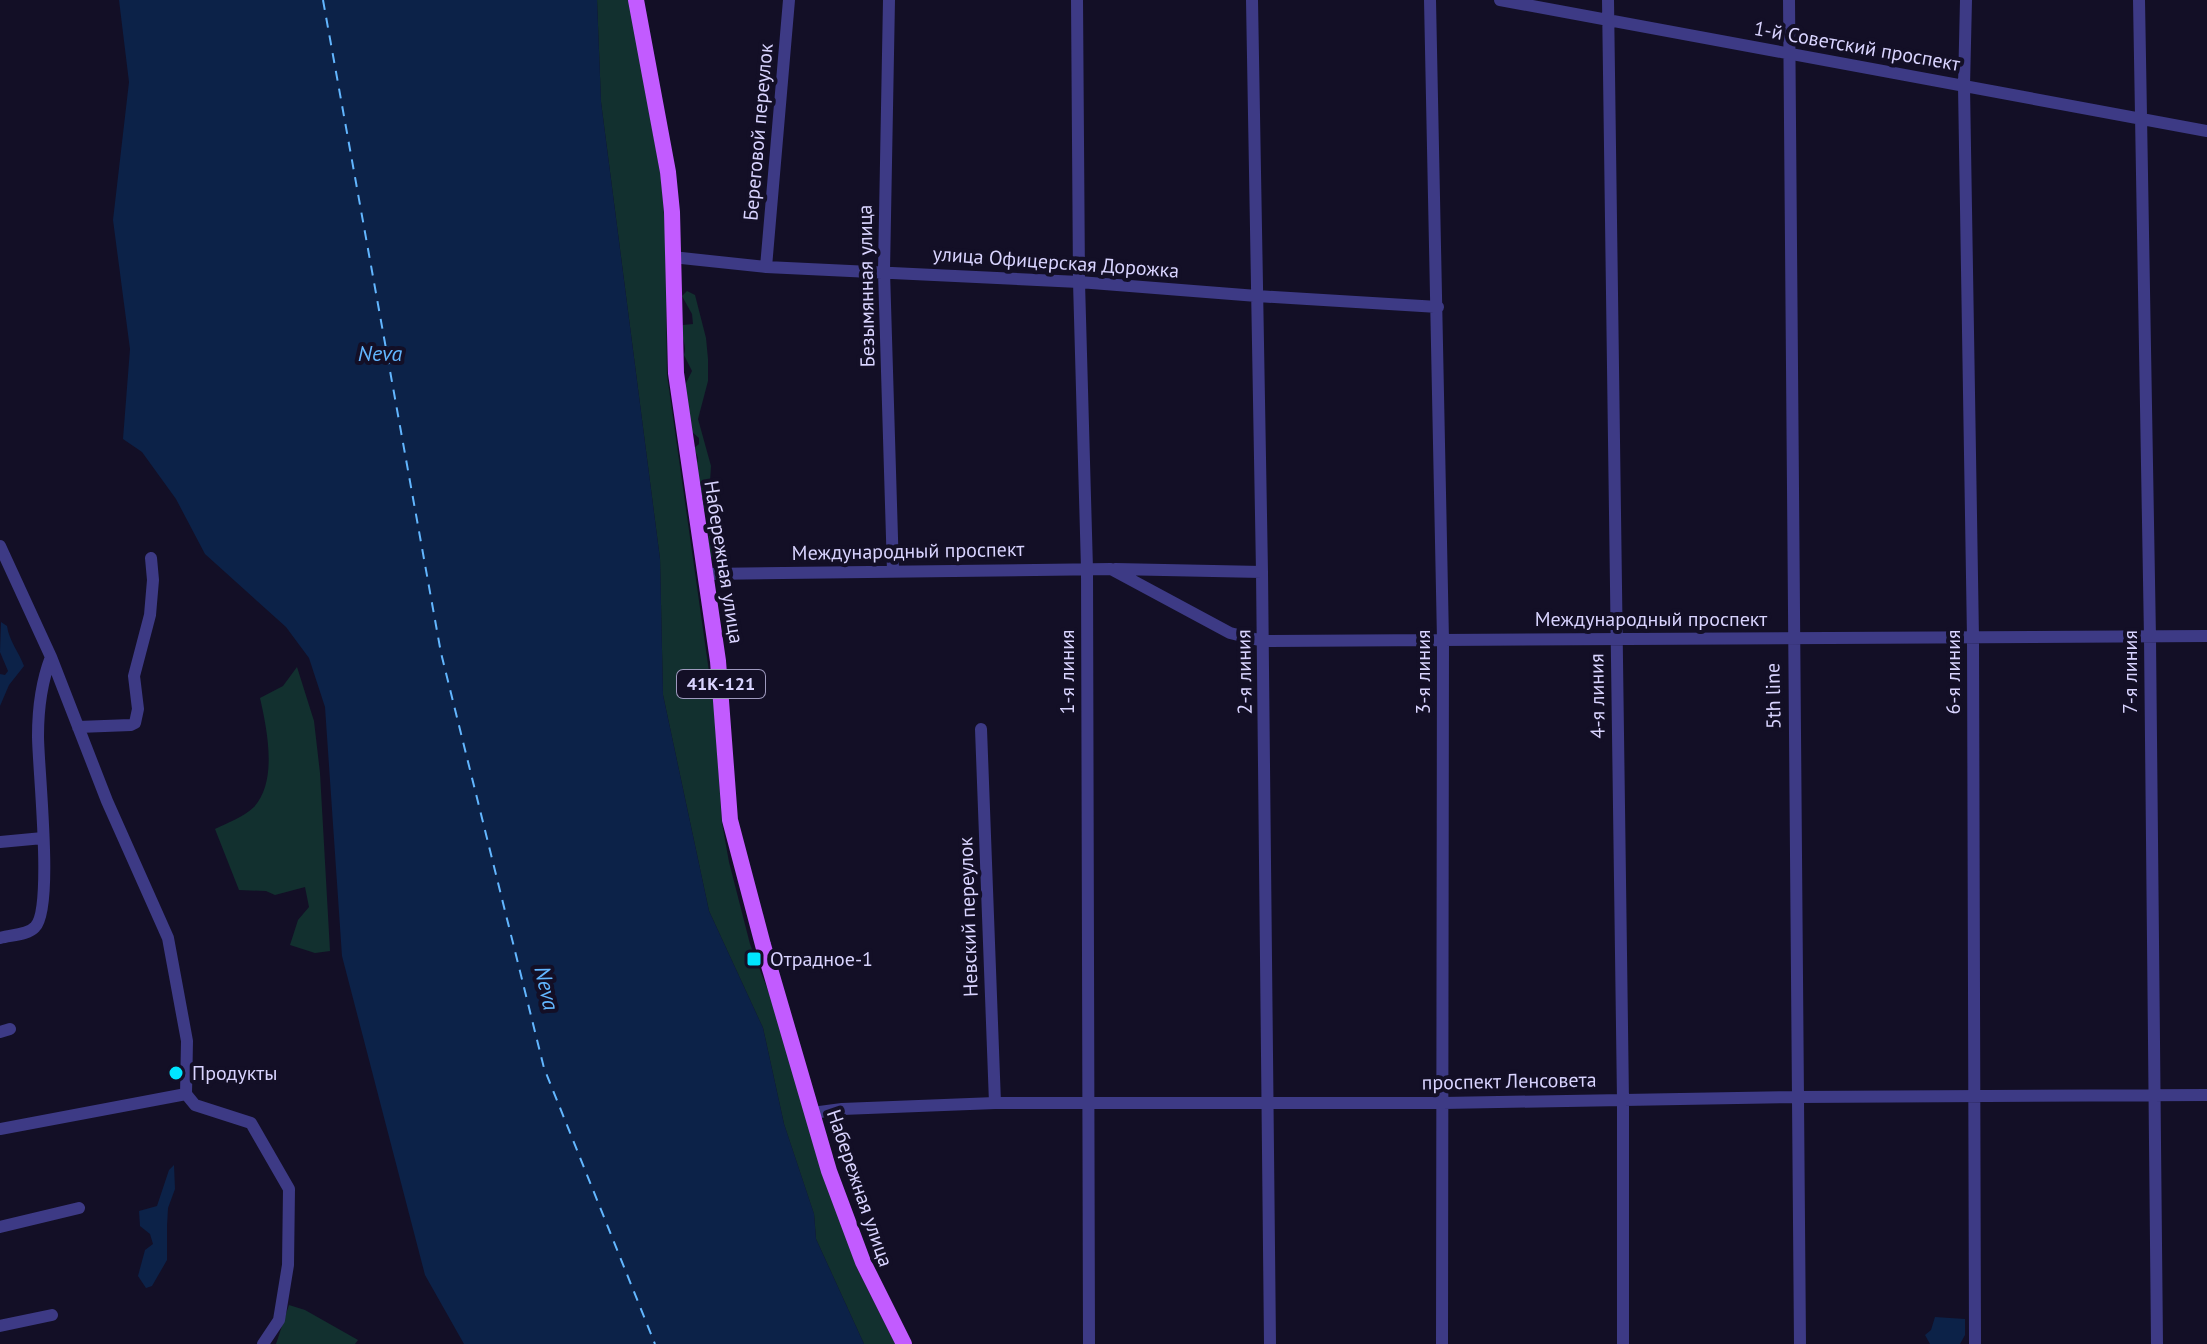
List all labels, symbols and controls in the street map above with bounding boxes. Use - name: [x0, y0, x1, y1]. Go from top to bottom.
- street label: 1-й Советский проспект: [1752, 15, 1962, 77]
- street label: Береговой переулок: [737, 42, 779, 222]
- street label: Безымянная улица: [852, 204, 880, 368]
- street label: улица Офицерская Дорожка: [932, 240, 1180, 284]
- water label: Neva: [358, 339, 403, 367]
- street label: Набережная улица: [698, 479, 750, 645]
- street label: Международный проспект: [791, 536, 1025, 566]
- street label: Международный проспект: [1535, 606, 1767, 632]
- street label: 1-я линия: [1054, 629, 1080, 715]
- street label: 2-я линия: [1230, 629, 1258, 715]
- street label: 3-я линия: [1410, 629, 1436, 715]
- street label: 6-я линия: [1940, 629, 1966, 715]
- street label: 7-я линия: [2117, 630, 2143, 714]
- street label: 4-я линия: [1583, 653, 1611, 739]
- street label: 5th line: [1759, 663, 1787, 729]
- road number: 41К-121: [677, 670, 765, 698]
- street label: Невский переулок: [952, 836, 984, 998]
- place label: Отрадное-1: [770, 946, 873, 972]
- marker: Отрадное-1: [745, 950, 763, 968]
- water label: Neva: [528, 963, 566, 1013]
- place label: Продукты: [192, 1060, 277, 1086]
- marker: Продукты: [167, 1064, 185, 1082]
- street label: проспект Ленсовета: [1421, 1066, 1597, 1096]
- street label: Набережная улица: [821, 1106, 899, 1270]

